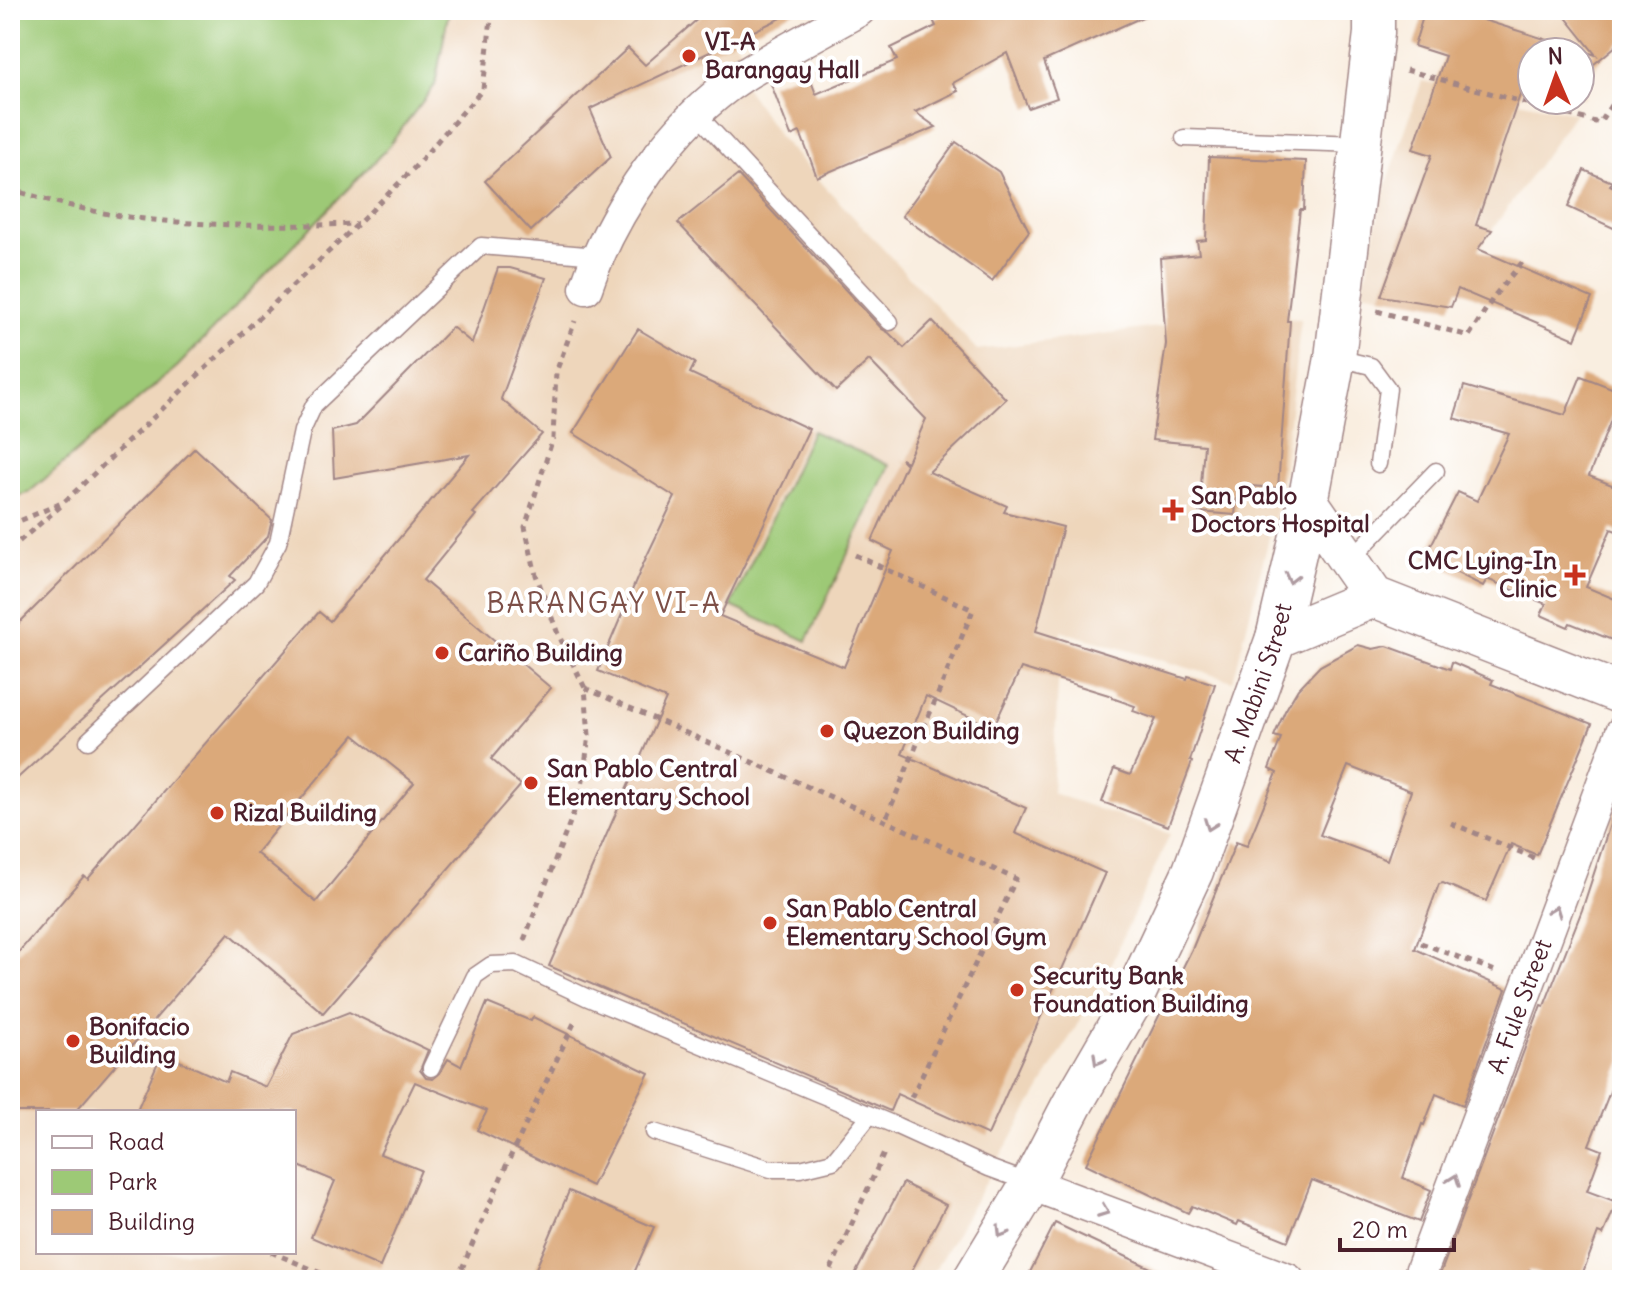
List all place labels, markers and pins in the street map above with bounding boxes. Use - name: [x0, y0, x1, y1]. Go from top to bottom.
- place label: VI-A Barangay Hall: [705, 26, 860, 84]
- marker: VI-A Barangay Hall: [680, 47, 698, 65]
- place label: San Pablo Doctors Hospital: [1191, 480, 1370, 538]
- marker: San Pablo Doctors Hospital: [1162, 499, 1184, 521]
- place label: CMC Lying-In Clinic: [1408, 545, 1557, 603]
- marker: CMC Lying-In Clinic: [1564, 564, 1586, 586]
- place label: Cariño Building: [458, 637, 623, 667]
- marker: Cariño Building: [433, 644, 451, 662]
- place label: Quezon Building: [843, 715, 1020, 745]
- marker: Quezon Building: [818, 722, 836, 740]
- place label: San Pablo Central Elementary School: [547, 753, 750, 811]
- marker: San Pablo Central Elementary School: [522, 774, 540, 792]
- place label: Rizal Building: [233, 797, 377, 827]
- marker: Rizal Building: [208, 804, 226, 822]
- place label: San Pablo Central Elementary School Gym: [786, 893, 1047, 951]
- marker: San Pablo Central Elementary School Gym: [761, 914, 779, 932]
- place label: Security Bank Foundation Building: [1033, 960, 1249, 1018]
- marker: Security Bank Foundation Building: [1008, 981, 1026, 999]
- place label: Bonifacio Building: [89, 1011, 190, 1069]
- marker: Bonifacio Building: [64, 1032, 82, 1050]

